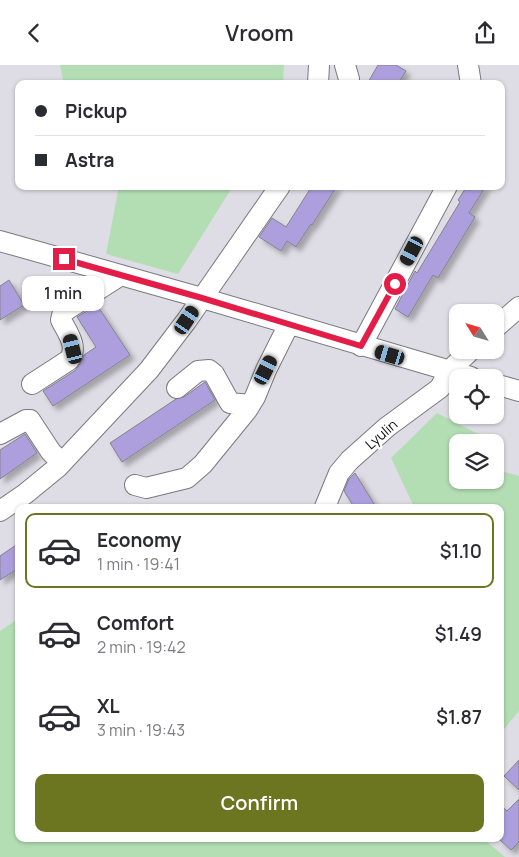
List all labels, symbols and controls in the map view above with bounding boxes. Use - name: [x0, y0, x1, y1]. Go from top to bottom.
- text: Vroom: [225, 18, 294, 48]
- icon: back: [20, 19, 48, 47]
- icon: share: [471, 19, 499, 47]
- text: Pickup: [65, 98, 127, 124]
- text: Astra: [65, 147, 115, 173]
- car: [398, 234, 425, 268]
- route end: [53, 248, 75, 270]
- route start: [384, 273, 406, 295]
- callout: 1 min: [23, 277, 105, 311]
- text: 1 min: [44, 282, 82, 304]
- car: [172, 303, 201, 337]
- north arrow: [449, 304, 504, 359]
- map controls: [449, 304, 504, 489]
- car: [62, 333, 83, 365]
- car: [373, 343, 406, 367]
- car: [252, 353, 279, 387]
- button: locate: [449, 369, 504, 424]
- street label: Lyulin: [361, 415, 401, 453]
- button: layers: [449, 434, 504, 489]
- text: Economy: [97, 527, 181, 553]
- icon: car: [37, 528, 82, 573]
- text: $1.10: [440, 538, 482, 564]
- text: 1 min · 19:41: [97, 553, 180, 575]
- text: Comfort: [97, 610, 174, 636]
- icon: car: [37, 611, 82, 656]
- text: $1.49: [435, 621, 482, 647]
- text: 2 min · 19:42: [97, 636, 186, 658]
- text: XL: [97, 693, 120, 719]
- icon: car: [37, 694, 82, 739]
- text: $1.87: [436, 704, 482, 730]
- text: 3 min · 19:43: [97, 719, 185, 741]
- button: Confirm: [35, 774, 484, 832]

